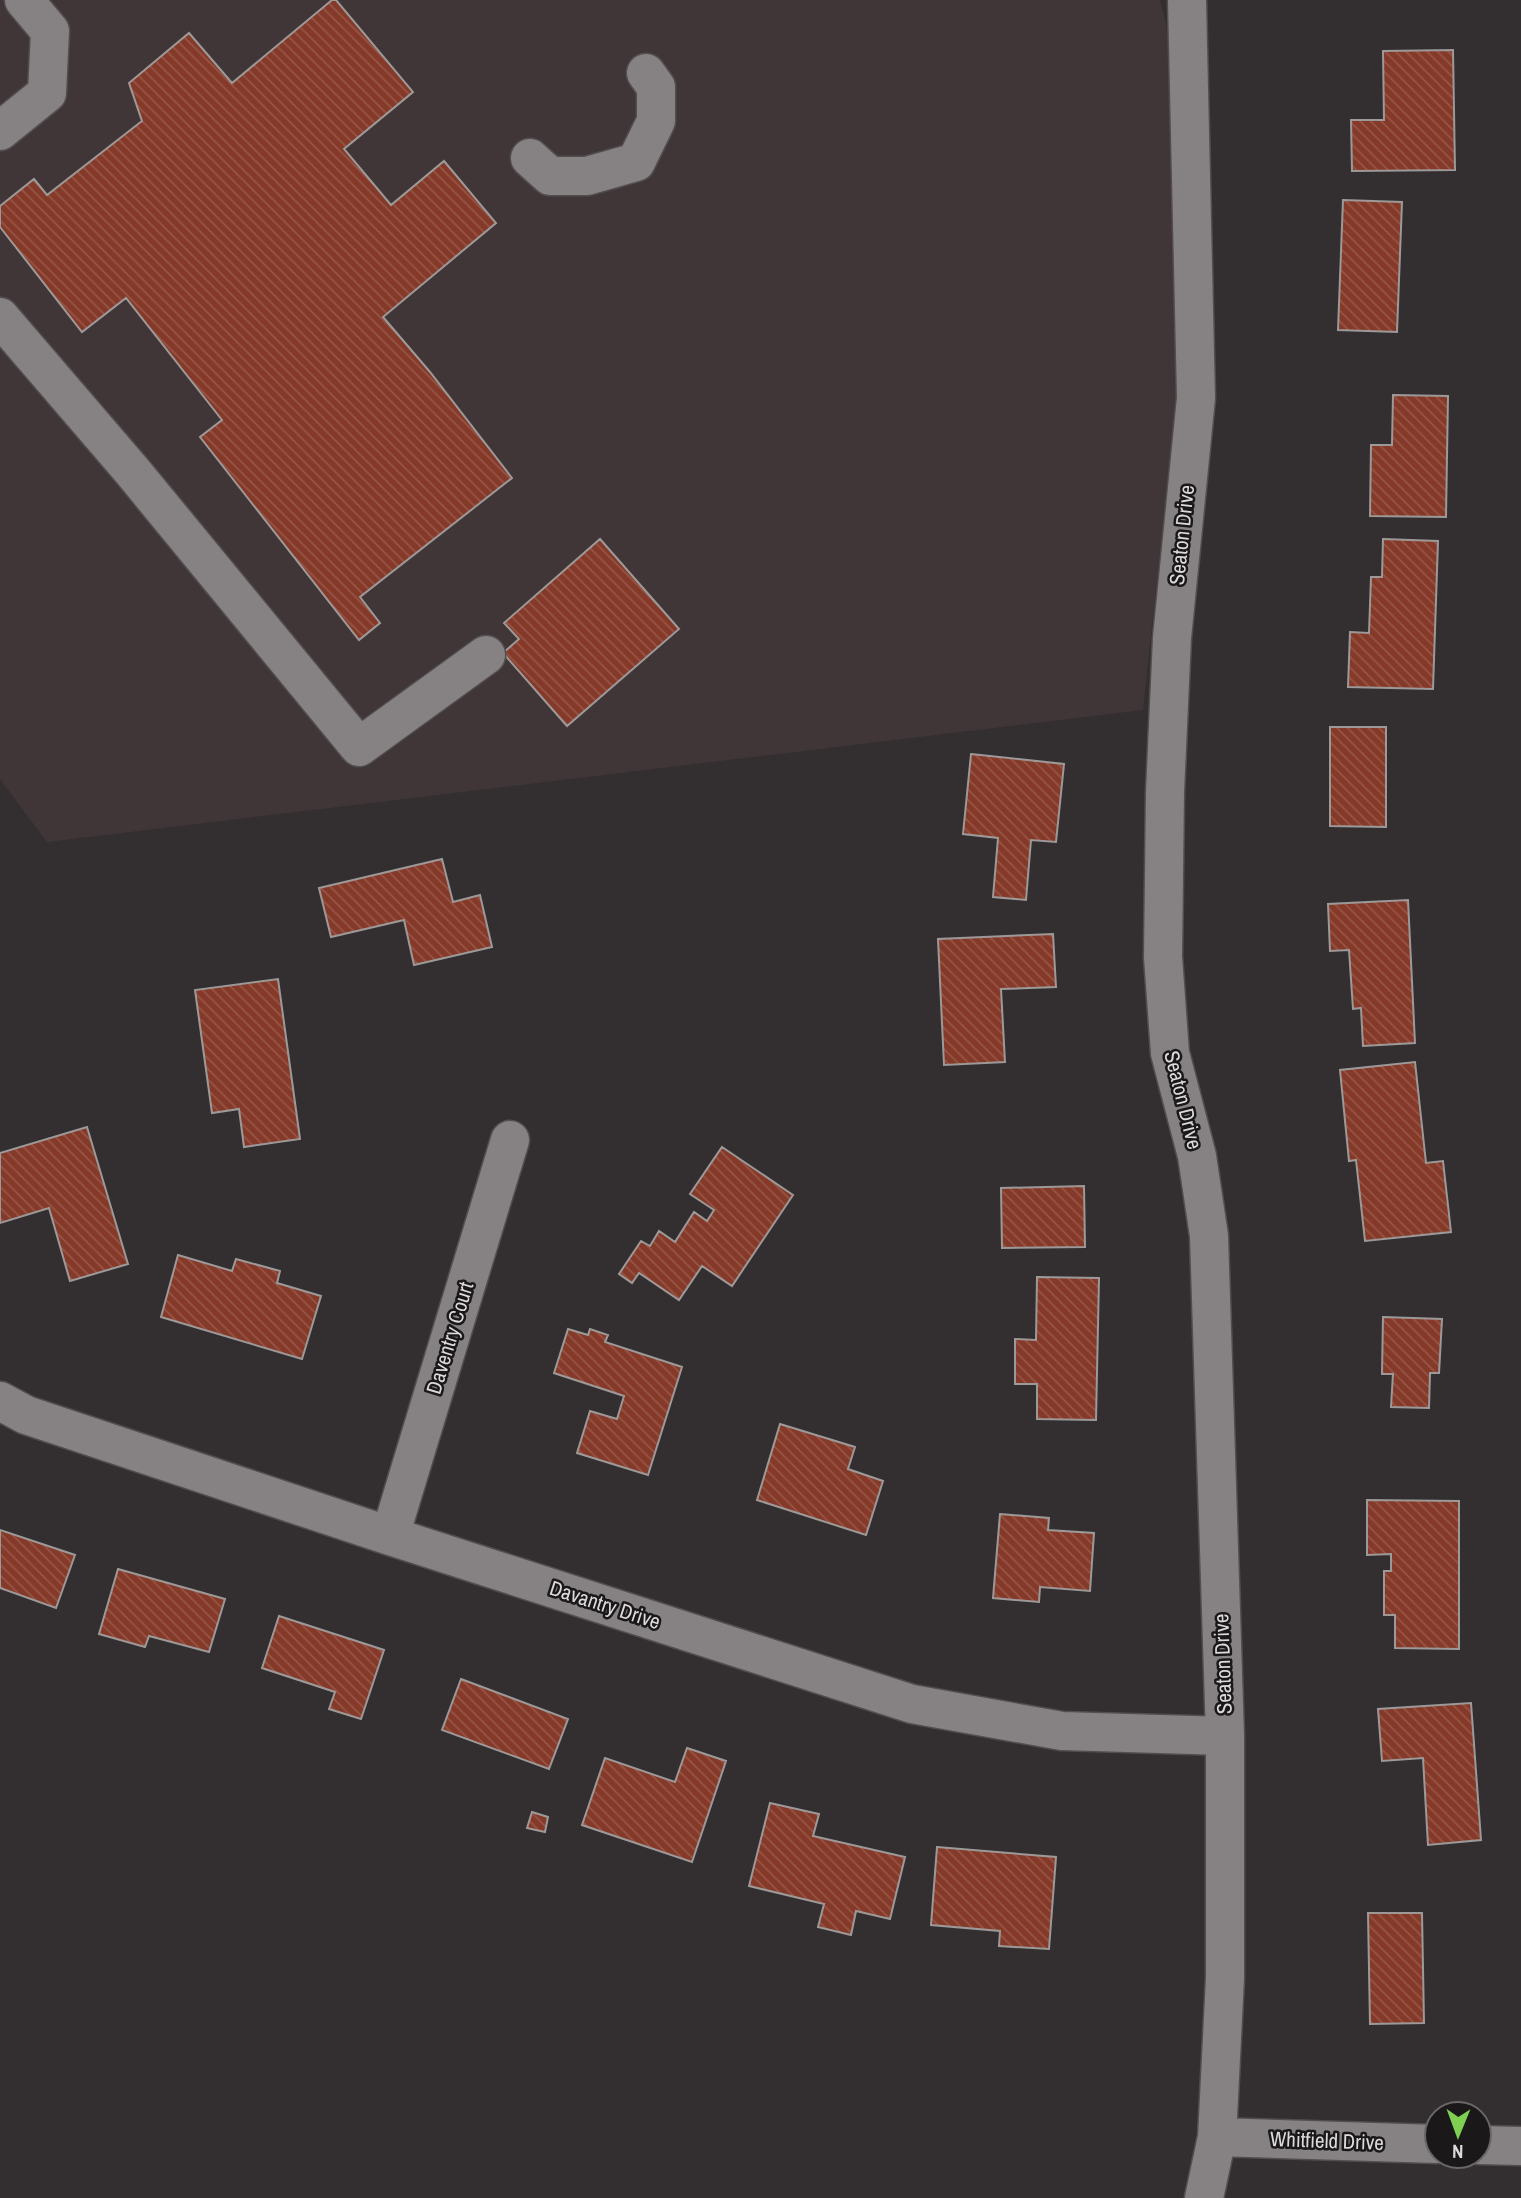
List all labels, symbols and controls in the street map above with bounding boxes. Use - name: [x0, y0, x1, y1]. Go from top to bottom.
- street label: Seaton Drive: [1162, 483, 1201, 586]
- street label: Seaton Drive: [1157, 1048, 1210, 1152]
- street label: Daventry Court: [419, 1278, 480, 1397]
- street label: Davantry Drive: [546, 1573, 664, 1636]
- street label: Seaton Drive: [1206, 1613, 1239, 1715]
- north arrow: [1423, 2100, 1493, 2170]
- street label: Whitfield Drive: [1270, 2124, 1384, 2157]
- text: N: [1452, 2139, 1464, 2165]

